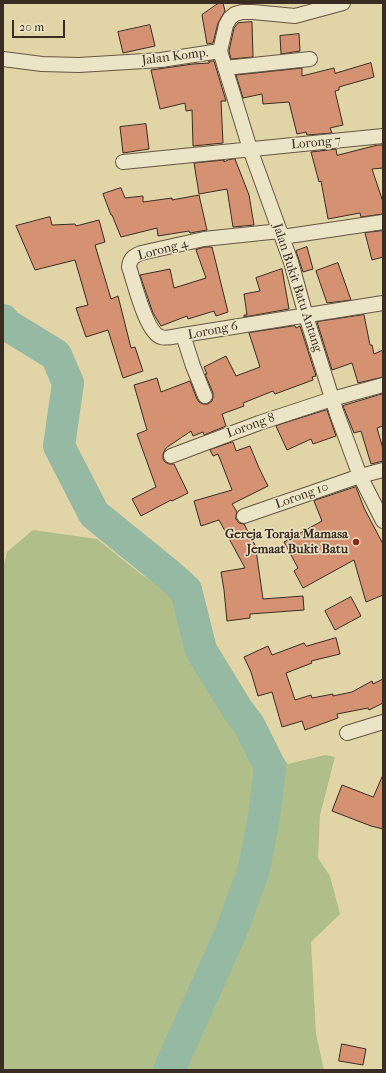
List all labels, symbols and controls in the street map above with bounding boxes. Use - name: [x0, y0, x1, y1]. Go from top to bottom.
- scale bar: [14, 12, 67, 38]
- text: 20 m: [19, 20, 44, 34]
- street label: Jalan Komp.: [141, 45, 209, 69]
- street label: Lorong 7: [290, 133, 342, 153]
- street label: Jalan Bukit Batu Antang: [269, 222, 325, 354]
- street label: Lorong 4: [136, 236, 190, 264]
- street label: Lorong 6: [187, 319, 239, 343]
- street label: Lorong 8: [225, 410, 277, 442]
- street label: Lorong 10: [273, 479, 331, 513]
- place label: Gereja Toraja Mamasa Jemaat Bukit Batu: [225, 527, 348, 558]
- marker: Gereja Toraja Mamasa Jemaat Bukit Batu: [351, 537, 361, 547]

